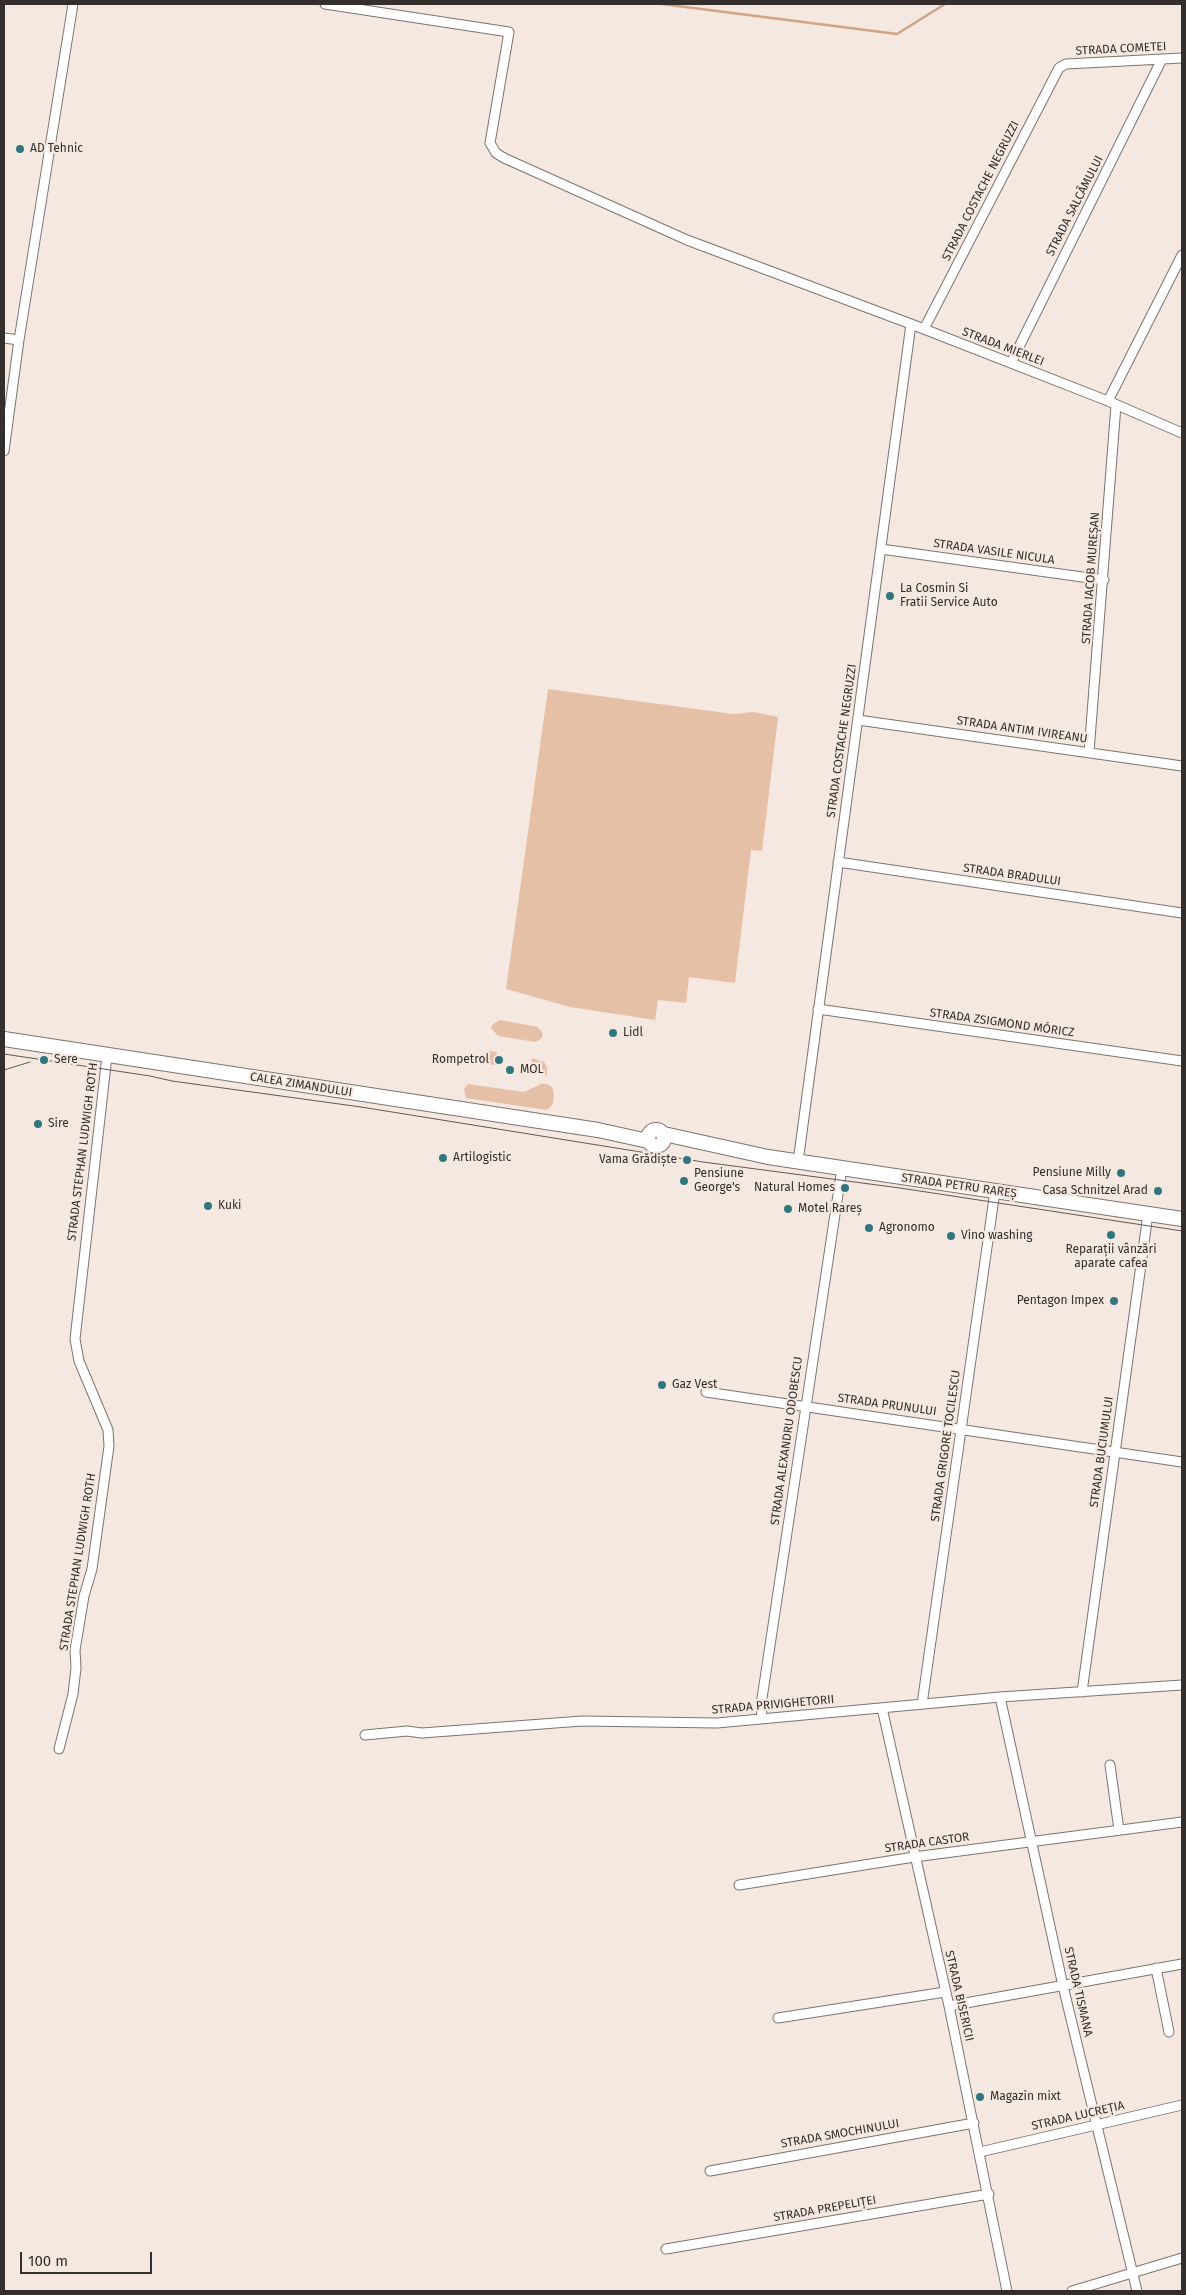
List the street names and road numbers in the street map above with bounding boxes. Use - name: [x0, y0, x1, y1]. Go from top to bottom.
- street label: STRADA COMETEI: [1075, 39, 1167, 59]
- street label: STRADA COSTACHE NEGRUZZI: [939, 119, 1023, 263]
- street label: STRADA SALCÂMULUI: [1043, 153, 1107, 259]
- street label: STRADA MIERLEI: [960, 325, 1046, 369]
- street label: STRADA IACOB MUREȘAN: [1079, 512, 1103, 644]
- street label: STRADA VASILE NICULA: [932, 536, 1056, 568]
- street label: STRADA COSTACHE NEGRUZZI: [824, 663, 860, 819]
- street label: STRADA ANTIM IVIREANU: [956, 714, 1088, 746]
- street label: STRADA BRADULUI: [962, 861, 1062, 889]
- street label: STRADA ZSIGMOND MÓRICZ: [929, 1006, 1075, 1040]
- street label: STRADA STEPHAN LUDWIGH ROTH: [65, 1062, 101, 1242]
- street label: CALEA ZIMANDULUI: [249, 1070, 353, 1100]
- street label: STRADA PETRU RAREȘ: [900, 1171, 1018, 1201]
- street label: STRADA ALEXANDRU ODOBESCU: [768, 1356, 806, 1526]
- street label: STRADA GRIGORE TOCILESCU: [928, 1369, 964, 1523]
- street label: STRADA PRUNULUI: [837, 1391, 937, 1419]
- street label: STRADA BUCIUMULUI: [1087, 1395, 1117, 1509]
- street label: STRADA STEPHAN LUDWIGH ROTH: [57, 1472, 99, 1652]
- street label: STRADA PRIVIGHETORII: [711, 1692, 835, 1718]
- street label: STRADA CASTOR: [884, 1830, 970, 1856]
- street label: STRADA TISMANA: [1061, 1946, 1095, 2038]
- street label: STRADA BISERICII: [942, 1949, 976, 2043]
- street label: STRADA LUCREȚIA: [1030, 2098, 1126, 2134]
- street label: STRADA SMOCHINULUI: [780, 2116, 900, 2152]
- street label: STRADA PREPELIȚEI: [773, 2193, 877, 2225]

